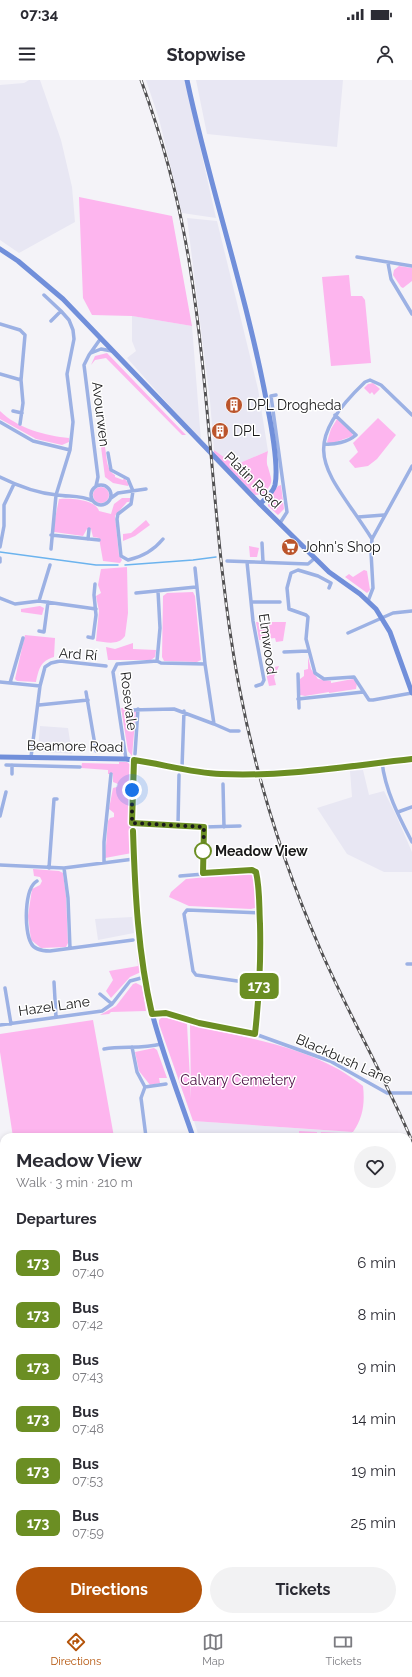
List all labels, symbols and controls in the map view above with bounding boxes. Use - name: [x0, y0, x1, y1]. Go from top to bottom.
- text: 07:34: [20, 5, 58, 23]
- icon: menu: [16, 43, 38, 65]
- icon: person: [374, 43, 396, 65]
- text: Stopwise: [167, 44, 246, 65]
- street label: Avourwen: [89, 381, 113, 447]
- building icon: DPL Drogheda: [224, 395, 244, 415]
- place label: DPL Drogheda: [247, 397, 341, 413]
- building icon: DPL: [210, 421, 230, 441]
- place label: DPL: [233, 423, 260, 439]
- street label: Platin Road: [221, 448, 285, 512]
- supermarket icon: John's Shop: [280, 537, 300, 557]
- place label: John's Shop: [303, 539, 381, 555]
- street label: Elmwood: [256, 612, 280, 676]
- street label: Ard Rí: [58, 645, 99, 663]
- street label: Rosevale: [117, 671, 141, 731]
- street label: Beamore Road: [27, 737, 123, 755]
- your location: [122, 780, 142, 800]
- marker: Meadow View: [194, 842, 212, 860]
- place label: Meadow View: [215, 843, 308, 859]
- line badge: 173: [236, 973, 282, 999]
- text: 173: [248, 978, 270, 994]
- street label: Hazel Lane: [17, 993, 91, 1019]
- street label: Blackbush Lane: [293, 1031, 395, 1087]
- park label: Calvary Cemetery: [180, 1072, 296, 1088]
- button: heart: [354, 1146, 396, 1188]
- text: Meadow View: [16, 1149, 142, 1171]
- text: Walk · 3 min · 210 m: [16, 1175, 133, 1190]
- text: Departures: [16, 1210, 97, 1228]
- text: Bus: [72, 1247, 99, 1265]
- text: 6 min: [357, 1254, 396, 1272]
- text: 173: [27, 1255, 49, 1271]
- text: 07:40: [72, 1265, 104, 1280]
- text: Bus: [72, 1299, 99, 1317]
- text: 8 min: [357, 1306, 396, 1324]
- text: 173: [27, 1307, 49, 1323]
- text: 07:42: [72, 1317, 103, 1332]
- text: Bus: [72, 1351, 99, 1369]
- text: 9 min: [358, 1358, 396, 1376]
- text: 173: [27, 1359, 49, 1375]
- text: 07:43: [72, 1369, 103, 1384]
- text: Bus: [72, 1403, 99, 1421]
- text: 14 min: [352, 1410, 396, 1428]
- text: 173: [27, 1411, 49, 1427]
- text: 07:48: [72, 1421, 104, 1436]
- text: Bus: [72, 1455, 99, 1473]
- text: 19 min: [351, 1462, 396, 1480]
- text: 173: [27, 1463, 49, 1479]
- text: 07:53: [72, 1473, 103, 1488]
- text: Bus: [72, 1507, 99, 1525]
- text: 25 min: [350, 1514, 396, 1532]
- text: 173: [27, 1515, 49, 1531]
- text: 07:59: [72, 1525, 104, 1540]
- button: Directions: [16, 1567, 202, 1613]
- button: Tickets: [210, 1567, 396, 1613]
- tab: Directions: [50, 1631, 101, 1668]
- tab: Map: [202, 1631, 225, 1668]
- tab: Tickets: [325, 1631, 362, 1668]

